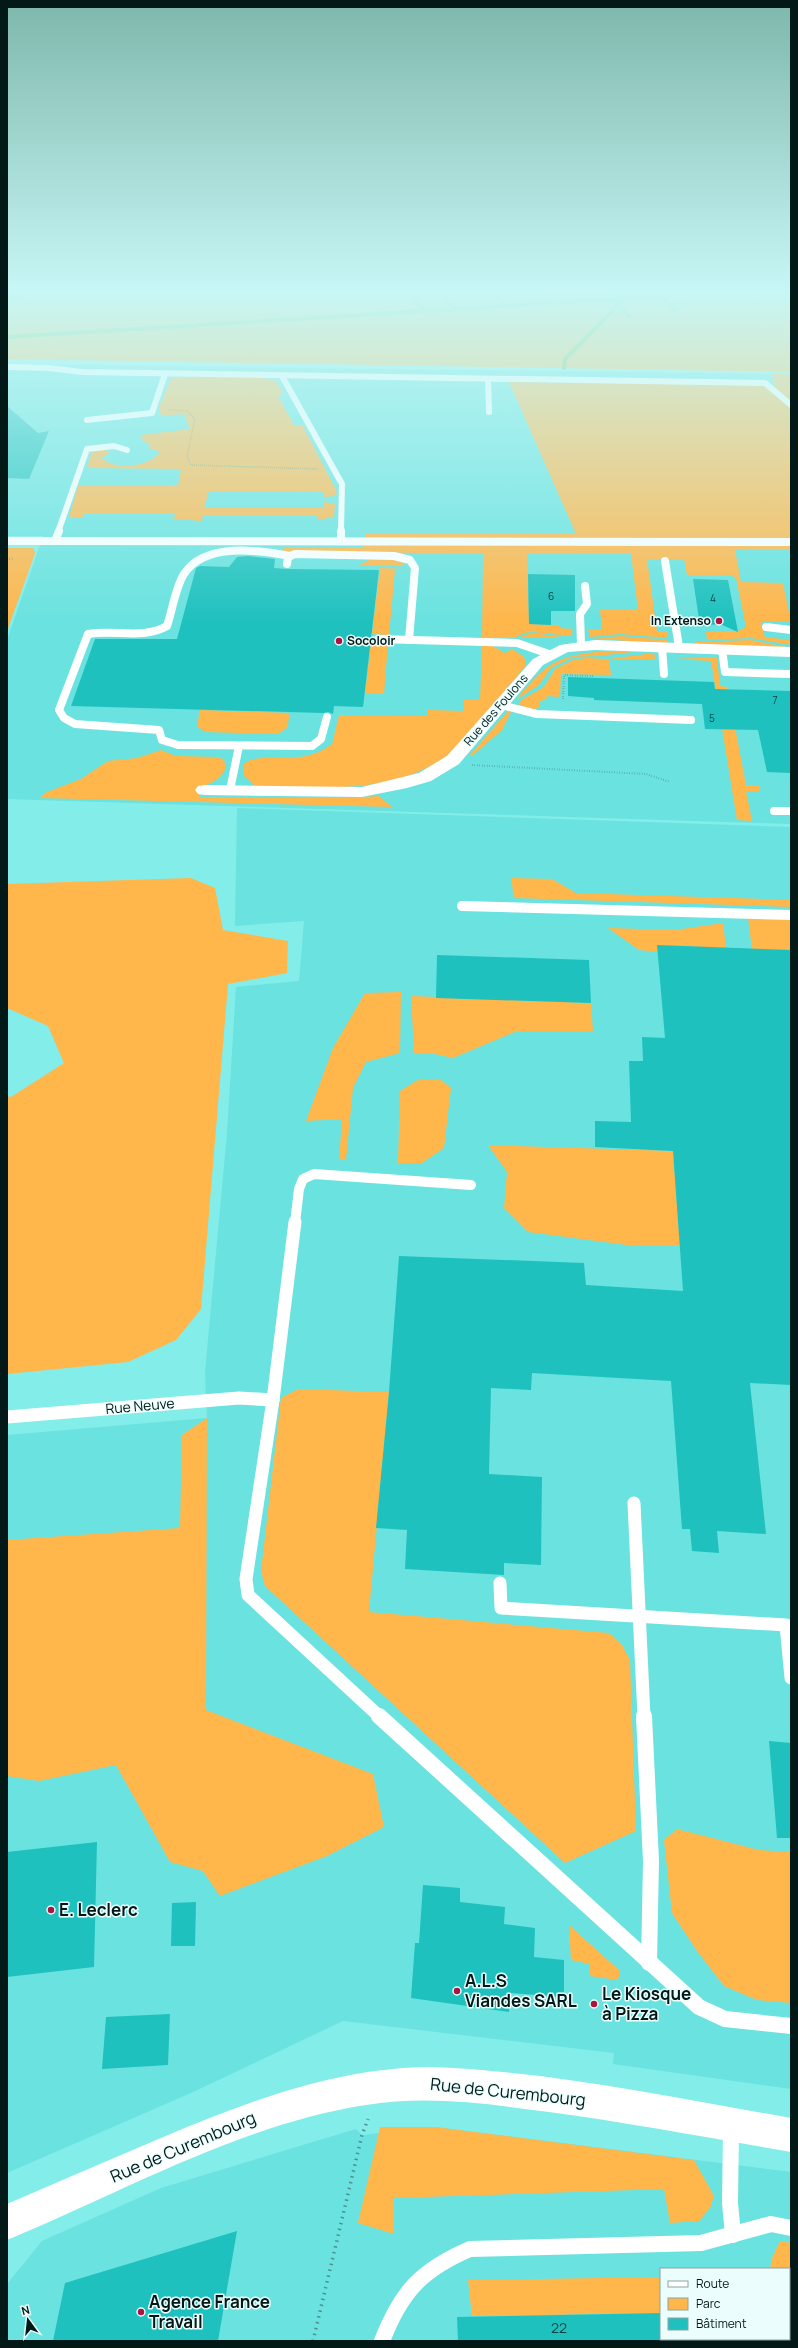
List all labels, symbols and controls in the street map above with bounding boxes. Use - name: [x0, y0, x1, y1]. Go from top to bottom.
- house number: 6: [548, 589, 554, 603]
- house number: 4: [710, 591, 716, 605]
- place label: In Extenso: [651, 612, 711, 629]
- marker: In Extenso: [714, 616, 724, 626]
- place label: Socoloir: [347, 632, 396, 649]
- marker: Socoloir: [334, 636, 344, 646]
- street label: Rue des Foulons: [460, 670, 532, 749]
- house number: 7: [772, 693, 778, 707]
- house number: 5: [709, 711, 715, 725]
- street label: Rue Neuve: [105, 1393, 175, 1418]
- place label: E. Leclerc: [59, 1898, 138, 1921]
- marker: E. Leclerc: [46, 1905, 56, 1915]
- place label: A.L.S Viandes SARL: [465, 1969, 577, 2012]
- place label: Le Kiosque à Pizza: [602, 1982, 691, 2025]
- marker: A.L.S Viandes SARL: [452, 1986, 462, 1996]
- marker: Le Kiosque à Pizza: [589, 1999, 599, 2009]
- street label: Rue de Curembourg: [429, 2072, 587, 2111]
- street label: Rue de Curembourg: [107, 2105, 259, 2188]
- legend: [660, 2268, 790, 2340]
- text: Route: [696, 2275, 729, 2292]
- place label: Agence France Travail: [149, 2290, 270, 2333]
- text: Parc: [696, 2295, 721, 2312]
- north arrow: [8, 2300, 48, 2340]
- text: N: [20, 2302, 31, 2318]
- marker: Agence France Travail: [136, 2307, 146, 2317]
- text: Bâtiment: [696, 2315, 747, 2332]
- house number: 22: [551, 2318, 567, 2337]

